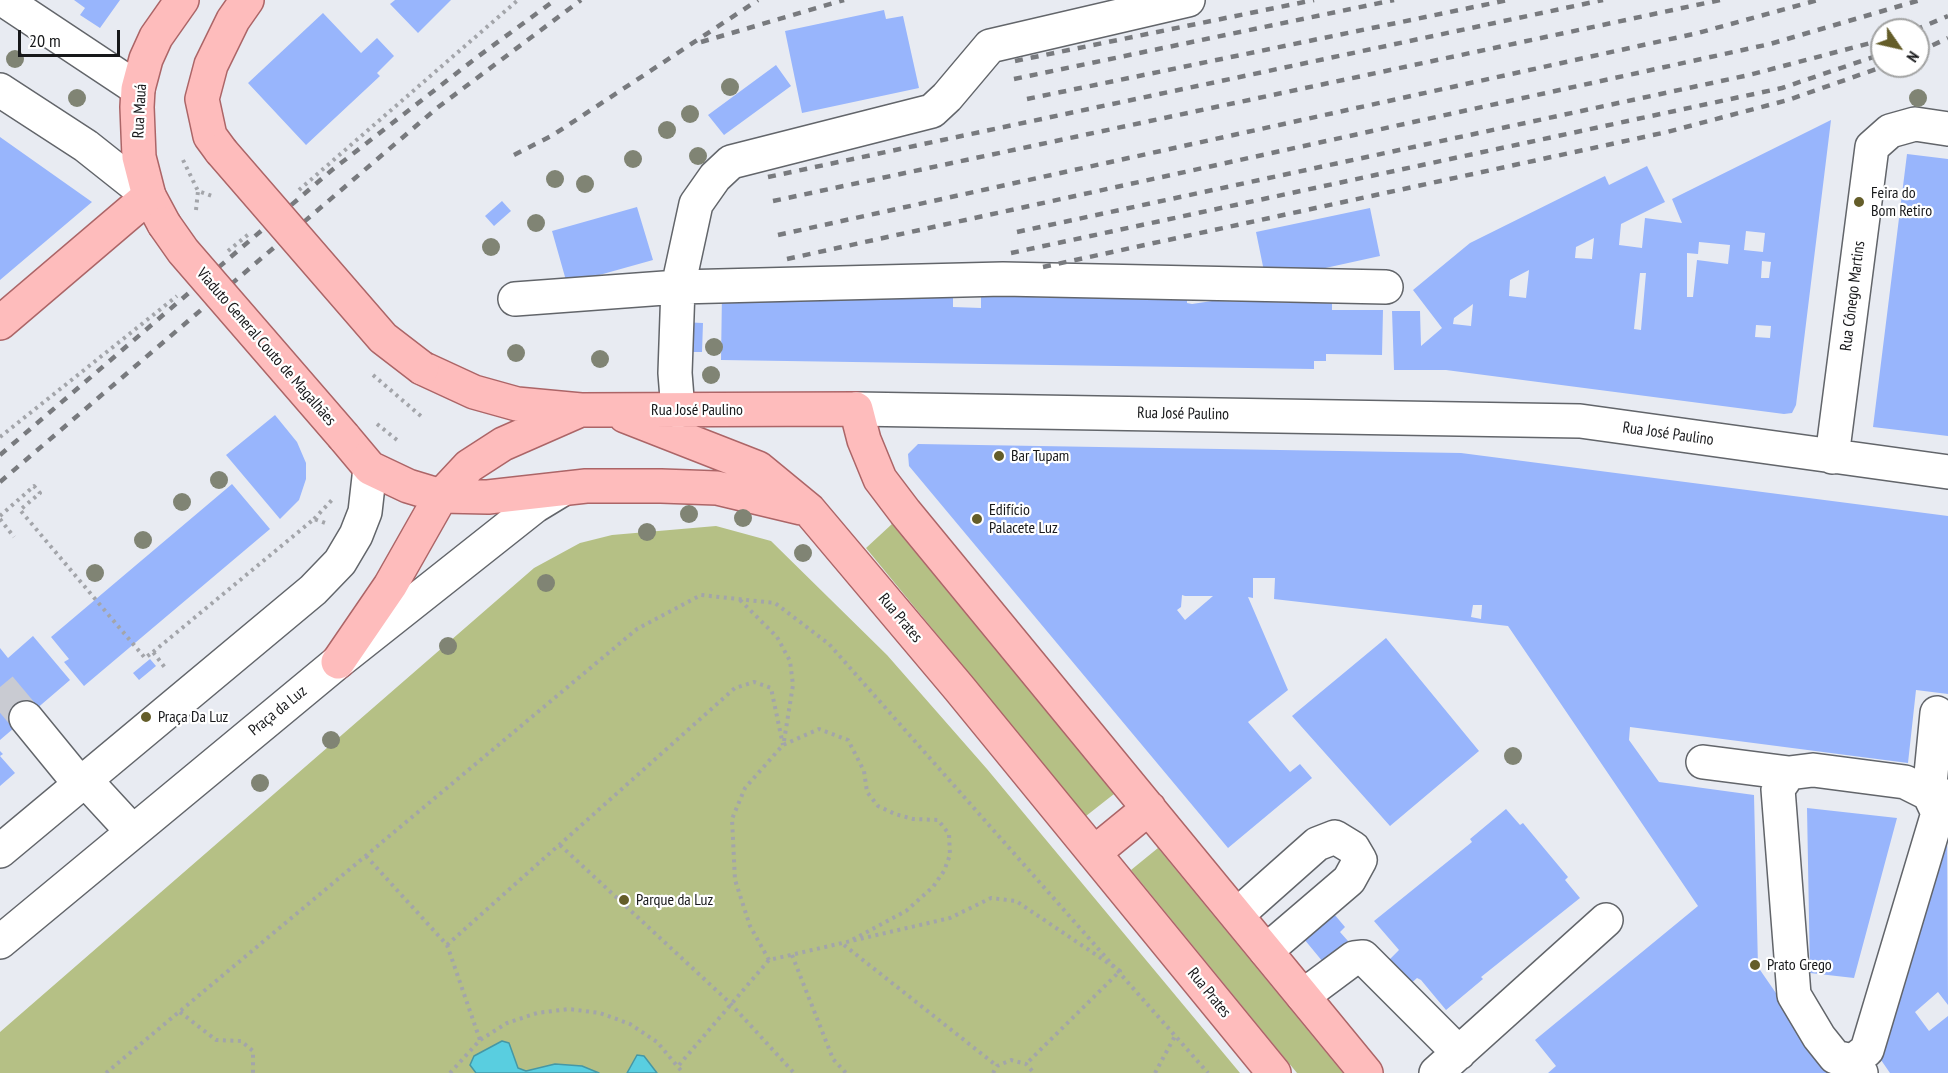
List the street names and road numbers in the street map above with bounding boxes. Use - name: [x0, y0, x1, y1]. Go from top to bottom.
- street label: Rua Mauá: [129, 83, 151, 139]
- street label: Rua Cônego Martins: [1837, 240, 1869, 352]
- street label: Viaduto General Couto de Magalhães: [192, 264, 340, 430]
- street label: Rua José Paulino: [651, 400, 743, 420]
- street label: Rua José Paulino: [1137, 404, 1229, 424]
- street label: Rua José Paulino: [1621, 418, 1715, 450]
- street label: Rua Prates: [874, 590, 926, 646]
- street label: Praça da Luz: [245, 682, 311, 740]
- street label: Rua Prates: [1183, 964, 1235, 1022]

